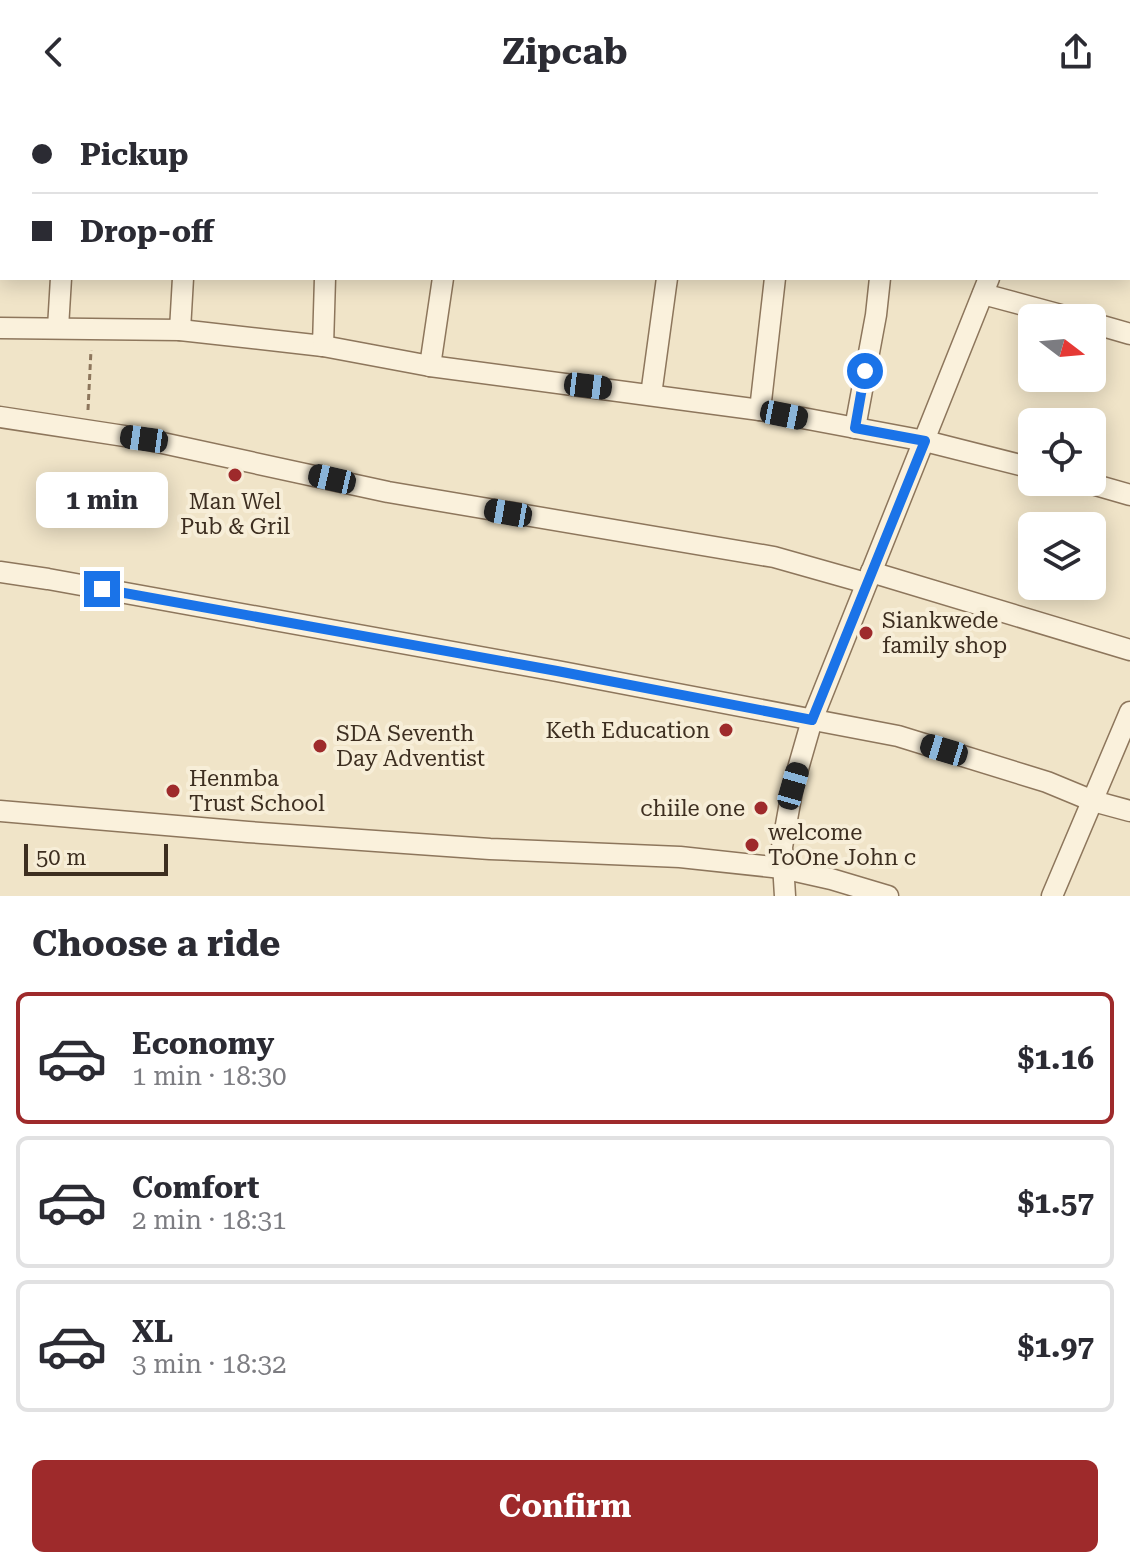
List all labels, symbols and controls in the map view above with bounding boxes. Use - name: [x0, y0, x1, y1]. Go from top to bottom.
- icon: back: [32, 30, 76, 74]
- icon: share: [1054, 30, 1098, 74]
- text: Zipcab: [502, 31, 628, 73]
- text: Pickup: [80, 137, 188, 172]
- text: Drop-off: [80, 214, 214, 249]
- north arrow: [1018, 304, 1106, 392]
- map controls: [1018, 304, 1106, 600]
- route start: [847, 353, 883, 389]
- car: [563, 371, 613, 401]
- car: [758, 399, 810, 431]
- button: locate: [1018, 408, 1106, 496]
- car: [119, 424, 169, 454]
- car: [306, 462, 358, 496]
- marker: Man Wel Pub & Gril: [226, 466, 244, 484]
- callout: 1 min: [36, 473, 168, 529]
- text: 1 min: [66, 485, 138, 515]
- place label: Man Wel Pub & Gril: [180, 489, 290, 539]
- car: [482, 497, 534, 529]
- button: layers: [1018, 512, 1106, 600]
- route end: [84, 571, 120, 607]
- place label: Siankwede family shop: [882, 608, 1007, 658]
- marker: Siankwede family shop: [857, 624, 875, 642]
- place label: Keth Education: [545, 718, 710, 743]
- place label: SDA Seventh Day Adventist: [336, 721, 485, 771]
- marker: Keth Education: [717, 721, 735, 739]
- car: [918, 732, 970, 768]
- marker: SDA Seventh Day Adventist: [311, 737, 329, 755]
- car: [775, 760, 811, 812]
- place label: Henmba Trust School: [189, 766, 325, 816]
- marker: Henmba Trust School: [164, 782, 182, 800]
- place label: chiile one: [640, 796, 745, 821]
- marker: chiile one: [752, 799, 770, 817]
- place label: welcome ToOne John c: [768, 820, 916, 870]
- marker: welcome ToOne John c: [743, 836, 761, 854]
- scale bar: [24, 840, 168, 876]
- text: 50 m: [36, 845, 86, 870]
- text: Choose a ride: [32, 923, 280, 965]
- icon: car: [36, 1022, 108, 1094]
- text: Economy: [132, 1026, 274, 1061]
- text: $1.16: [1017, 1041, 1094, 1076]
- text: 1 min · 18:30: [132, 1061, 287, 1091]
- icon: car: [36, 1166, 108, 1238]
- text: Comfort: [132, 1170, 259, 1205]
- text: $1.57: [1017, 1185, 1094, 1220]
- text: 2 min · 18:31: [132, 1205, 287, 1235]
- icon: car: [36, 1310, 108, 1382]
- text: XL: [132, 1314, 173, 1349]
- text: $1.97: [1017, 1329, 1094, 1364]
- text: 3 min · 18:32: [132, 1349, 287, 1379]
- button: Confirm: [32, 1460, 1098, 1552]

